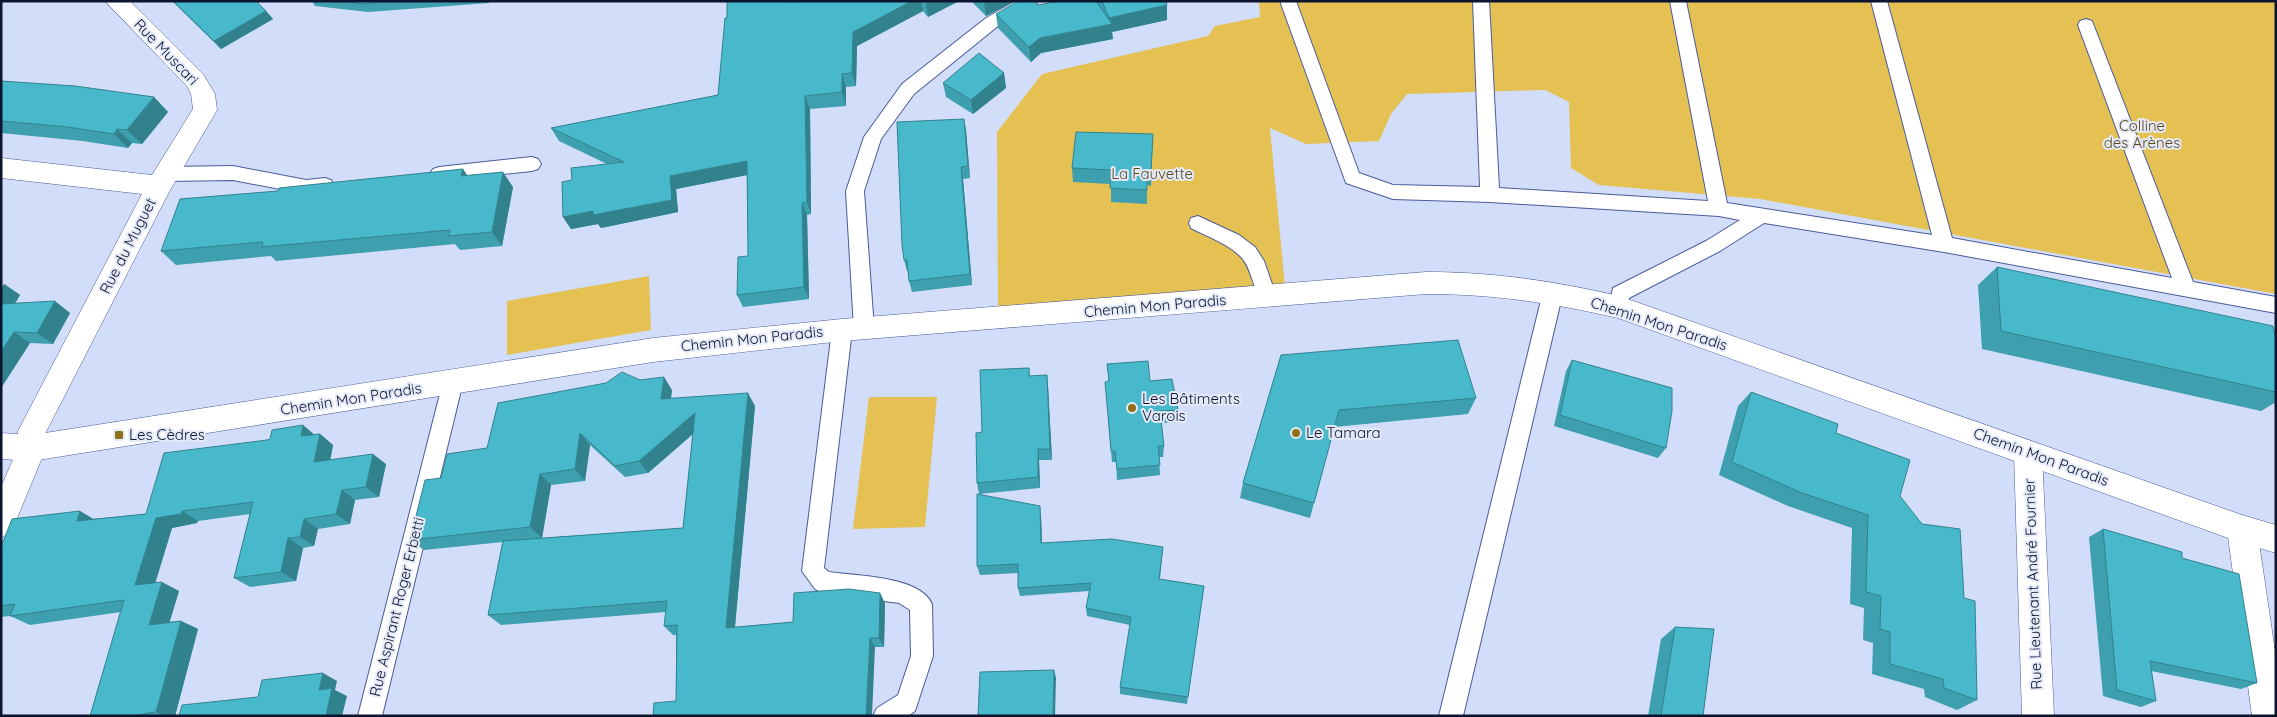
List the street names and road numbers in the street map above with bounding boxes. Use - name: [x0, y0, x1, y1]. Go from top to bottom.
- street label: Rue Muscari: [130, 15, 203, 89]
- street label: Rue du Muguet: [95, 195, 160, 297]
- street label: Chemin Mon Paradis: [1083, 290, 1227, 321]
- street label: Chemin Mon Paradis: [1588, 292, 1730, 355]
- street label: Chemin Mon Paradis: [680, 322, 824, 355]
- street label: Chemin Mon Paradis: [279, 378, 423, 419]
- street label: Chemin Mon Paradis: [1971, 423, 2111, 490]
- street label: Rue Lieutenant André Fournier: [2019, 478, 2046, 690]
- street label: Rue Aspirant Roger Erbetti: [365, 515, 428, 699]

